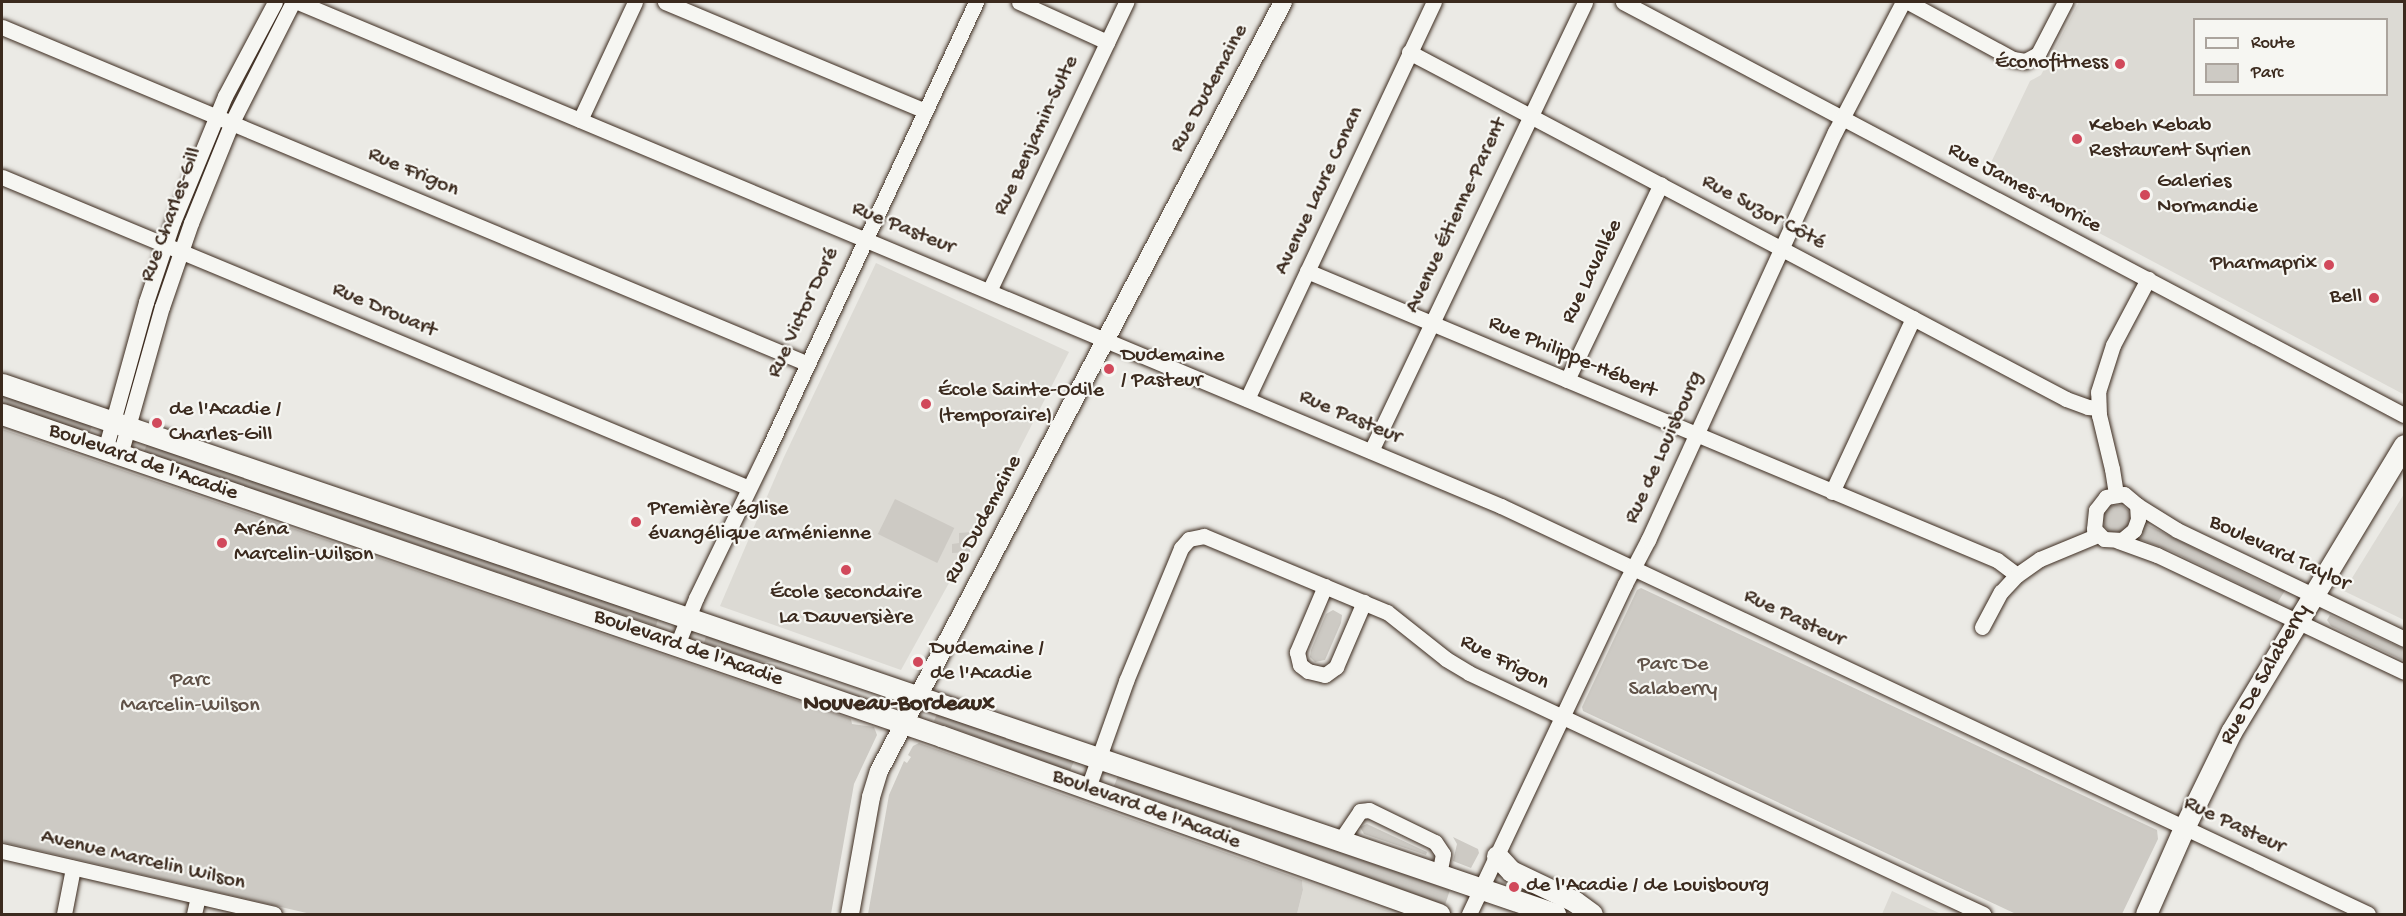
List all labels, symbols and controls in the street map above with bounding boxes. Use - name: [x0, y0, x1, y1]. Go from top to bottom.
- legend: [2193, 18, 2388, 96]
- street label: Rue Dudemaine: [1165, 20, 1255, 158]
- text: Route: [2251, 33, 2295, 54]
- place label: Éconofitness: [1995, 51, 2108, 77]
- street label: Rue Benjamin-Sulte: [988, 52, 1086, 220]
- marker: Éconofitness: [2113, 57, 2127, 71]
- text: Parc: [2251, 63, 2283, 84]
- street label: Avenue Laure Conan: [1269, 103, 1371, 279]
- place label: Kebeh Kebab Restaurent Syrien: [2089, 113, 2251, 164]
- street label: Avenue Étienne-Parent: [1400, 114, 1514, 318]
- marker: Kebeh Kebab Restaurent Syrien: [2070, 132, 2084, 146]
- street label: Rue James-Morrice: [1943, 137, 2105, 241]
- street label: Rue Frigon: [363, 142, 463, 204]
- street label: Rue Charles-Gill: [135, 144, 209, 286]
- street label: Rue Suzor Côté: [1696, 169, 1830, 257]
- place label: Galeries Normandie: [2157, 169, 2258, 220]
- marker: Galeries Normandie: [2138, 188, 2152, 202]
- street label: Rue Pasteur: [847, 196, 959, 262]
- street label: Rue Lavallée: [1556, 215, 1630, 329]
- street label: Rue Victor Doré: [762, 243, 846, 383]
- place label: Pharmaprix: [2210, 252, 2317, 278]
- marker: Pharmaprix: [2322, 258, 2336, 272]
- street label: Rue Drouart: [328, 277, 440, 345]
- place label: Bell: [2330, 285, 2362, 311]
- marker: Bell: [2367, 291, 2381, 305]
- street label: Rue Philippe-Hébert: [1484, 311, 1660, 405]
- place label: Dudemaine / Pasteur: [1121, 343, 1224, 394]
- marker: Dudemaine / Pasteur: [1102, 362, 1116, 376]
- street label: Rue de Louisbourg: [1620, 368, 1710, 528]
- place label: École Sainte-Odile (temporaire): [938, 378, 1104, 430]
- street label: Rue Pasteur: [1295, 384, 1405, 452]
- place label: de l'Acadie / Charles-Gill: [169, 397, 281, 448]
- marker: École Sainte-Odile (temporaire): [919, 397, 933, 411]
- marker: de l'Acadie / Charles-Gill: [150, 416, 164, 430]
- street label: Boulevard de l'Acadie: [45, 418, 241, 508]
- street label: Rue Dudemaine: [939, 451, 1029, 589]
- place label: Première église évangélique arménienne: [648, 496, 871, 548]
- street label: Boulevard Taylor: [2204, 510, 2354, 598]
- marker: Première église évangélique arménienne: [629, 515, 643, 529]
- place label: Aréna Marcelin-Wilson: [234, 517, 373, 568]
- marker: Aréna Marcelin-Wilson: [215, 536, 229, 550]
- marker: École secondaire La Dauversière: [839, 563, 853, 577]
- place label: École secondaire La Dauversière: [770, 580, 922, 632]
- street label: Rue Pasteur: [1739, 584, 1849, 654]
- street label: Rue De Salaberry: [2215, 600, 2317, 750]
- street label: Boulevard de l'Acadie: [590, 604, 786, 694]
- street label: Rue Frigon: [1455, 629, 1553, 697]
- place label: Dudemaine / de l'Acadie: [930, 636, 1044, 688]
- park label: Parc De Salaberry: [1629, 652, 1717, 704]
- marker: Dudemaine / de l'Acadie: [911, 655, 925, 669]
- park label: Parc Marcelin-Wilson: [120, 668, 260, 720]
- district label: Nouveau-Bordeaux: [803, 691, 995, 719]
- street label: Boulevard de l'Acadie: [1048, 764, 1244, 856]
- street label: Rue Pasteur: [2179, 791, 2289, 861]
- street label: Avenue Marcelin Wilson: [38, 825, 248, 897]
- place label: de l'Acadie / de Louisbourg: [1526, 874, 1769, 900]
- marker: de l'Acadie / de Louisbourg: [1507, 880, 1521, 894]

